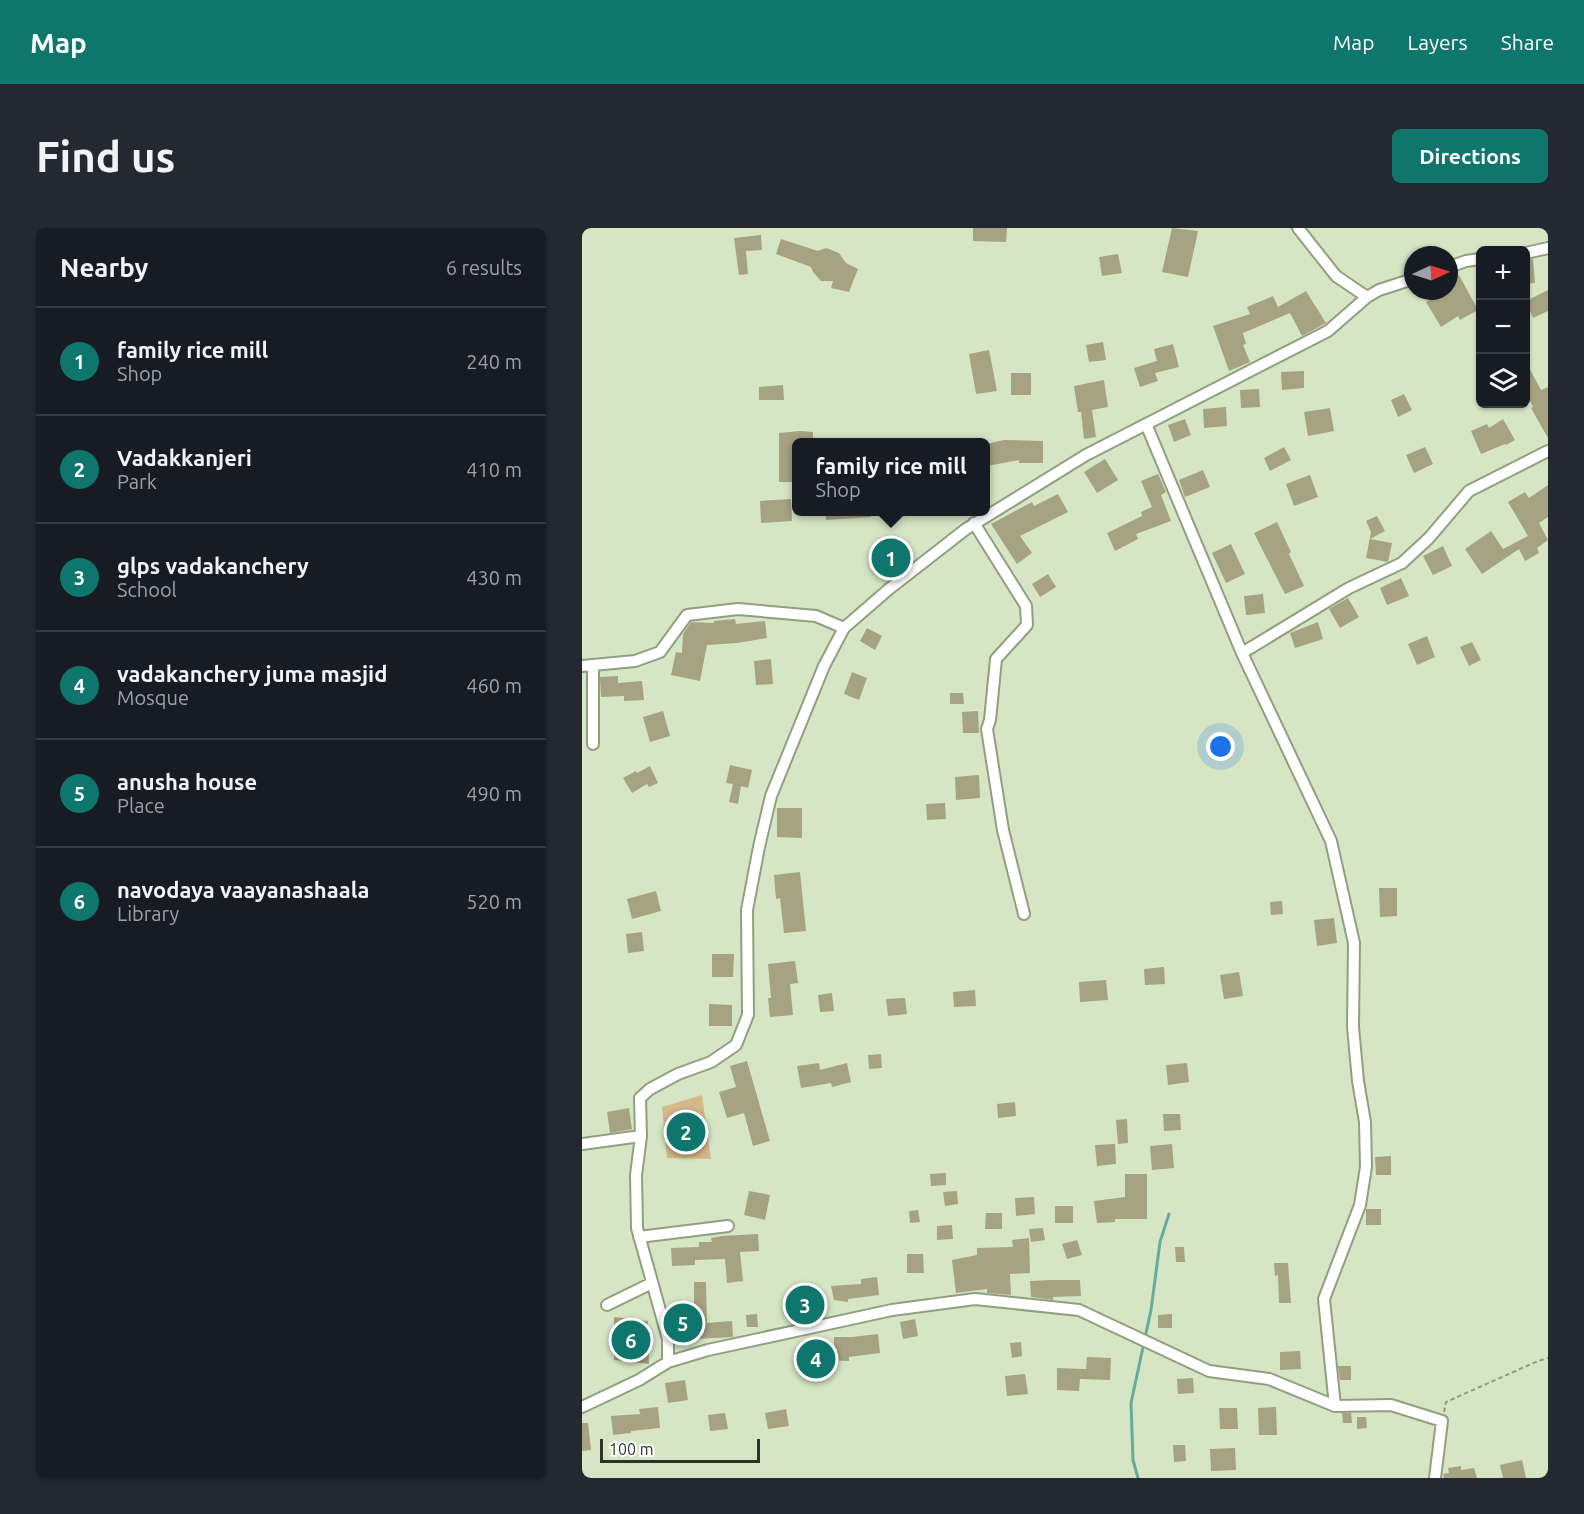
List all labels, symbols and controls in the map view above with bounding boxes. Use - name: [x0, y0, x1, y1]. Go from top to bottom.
- text: Map: [30, 27, 87, 58]
- text: Map: [1333, 30, 1374, 54]
- text: Layers: [1407, 30, 1468, 54]
- text: Share: [1501, 30, 1554, 54]
- button: Directions: [1392, 129, 1548, 183]
- text: Find us: [36, 133, 175, 180]
- north arrow: [1404, 246, 1458, 300]
- map controls: [1476, 246, 1530, 408]
- button: +: [1476, 246, 1530, 300]
- text: Nearby: [60, 253, 148, 282]
- text: 6 results: [446, 256, 522, 279]
- button: −: [1476, 300, 1530, 354]
- text: family rice mill: [117, 337, 268, 362]
- text: 1: [74, 350, 85, 373]
- text: 240 m: [466, 350, 522, 373]
- button: layers: [1476, 354, 1530, 408]
- text: Shop: [117, 362, 162, 385]
- popup: [792, 438, 990, 516]
- text: Vadakkanjeri: [117, 445, 252, 470]
- text: family rice mill: [815, 453, 967, 478]
- text: 2: [74, 458, 85, 481]
- text: 410 m: [466, 458, 522, 481]
- text: Park: [117, 470, 157, 493]
- text: Shop: [815, 478, 861, 501]
- pin: 1: [872, 536, 910, 580]
- text: glps vadakanchery: [117, 553, 309, 578]
- text: 3: [74, 566, 85, 589]
- text: 430 m: [466, 566, 522, 589]
- text: School: [117, 578, 177, 601]
- text: vadakanchery juma masjid: [117, 661, 387, 686]
- text: 4: [74, 674, 85, 697]
- text: 460 m: [466, 674, 522, 697]
- text: Mosque: [117, 686, 189, 709]
- your location: [1206, 732, 1235, 761]
- text: anusha house: [117, 769, 257, 794]
- text: 5: [74, 782, 85, 805]
- text: 490 m: [466, 782, 522, 805]
- text: Place: [117, 794, 165, 817]
- text: navodaya vaayanashaala: [117, 877, 370, 902]
- text: 6: [74, 890, 85, 913]
- text: 520 m: [466, 890, 522, 913]
- text: Library: [117, 902, 179, 925]
- pin: 2: [666, 1110, 706, 1154]
- pin: 3: [786, 1282, 824, 1328]
- pin: 5: [664, 1300, 702, 1346]
- pin: 6: [611, 1318, 650, 1362]
- pin: 4: [796, 1336, 836, 1382]
- scale bar: [600, 1436, 760, 1464]
- text: 100 m: [609, 1440, 654, 1458]

